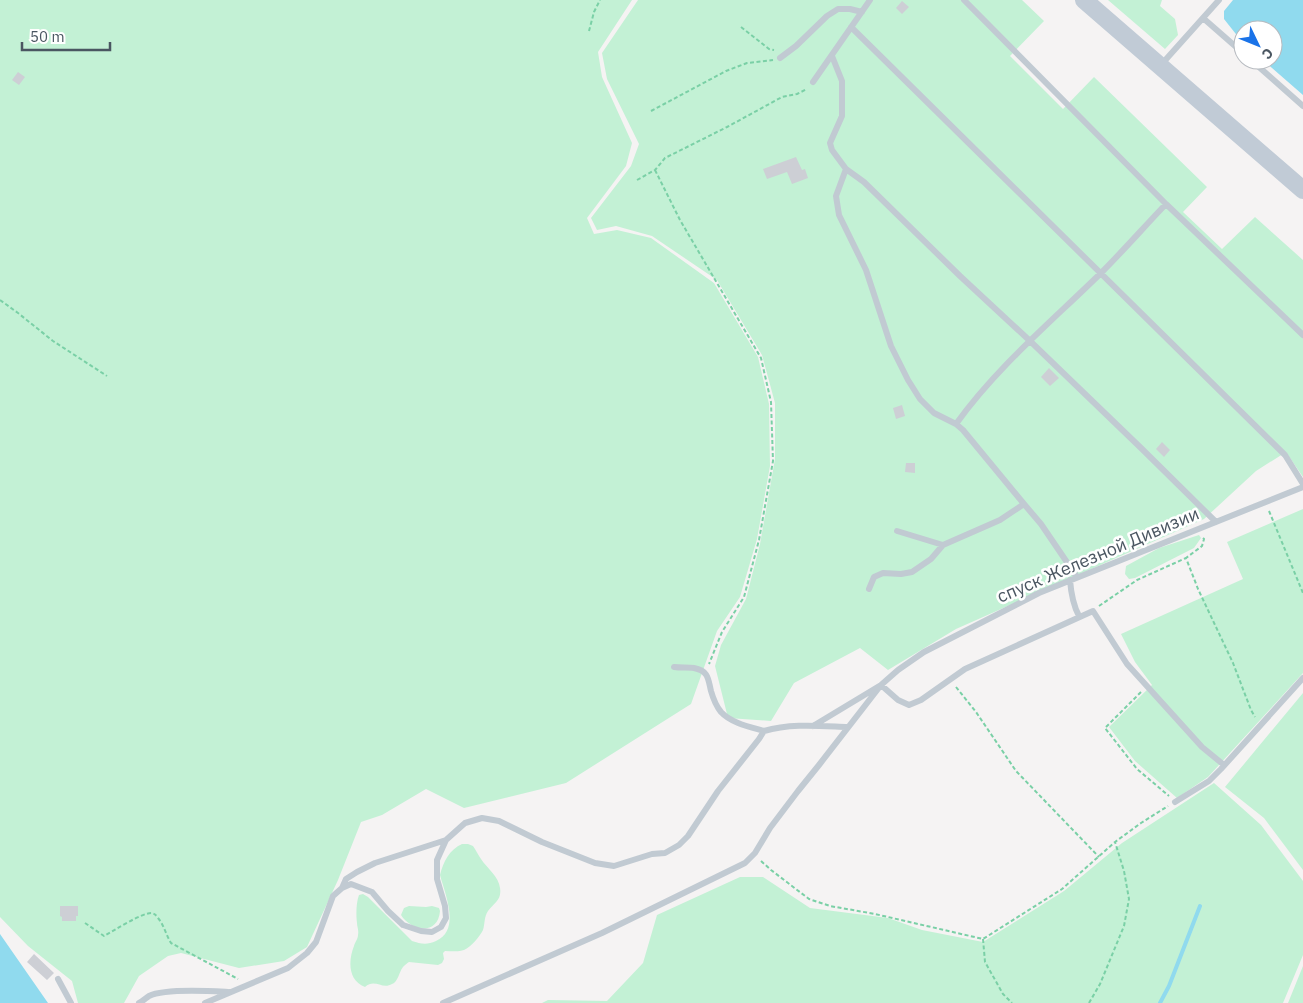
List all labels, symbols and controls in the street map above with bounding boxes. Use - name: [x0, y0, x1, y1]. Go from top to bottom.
- scale bar: [22, 20, 110, 52]
- north arrow: [1233, 20, 1283, 70]
- text: 50 m: [30, 27, 65, 46]
- text: С: [1258, 44, 1277, 63]
- street label: спуск Железной Дивизии: [993, 501, 1202, 608]

